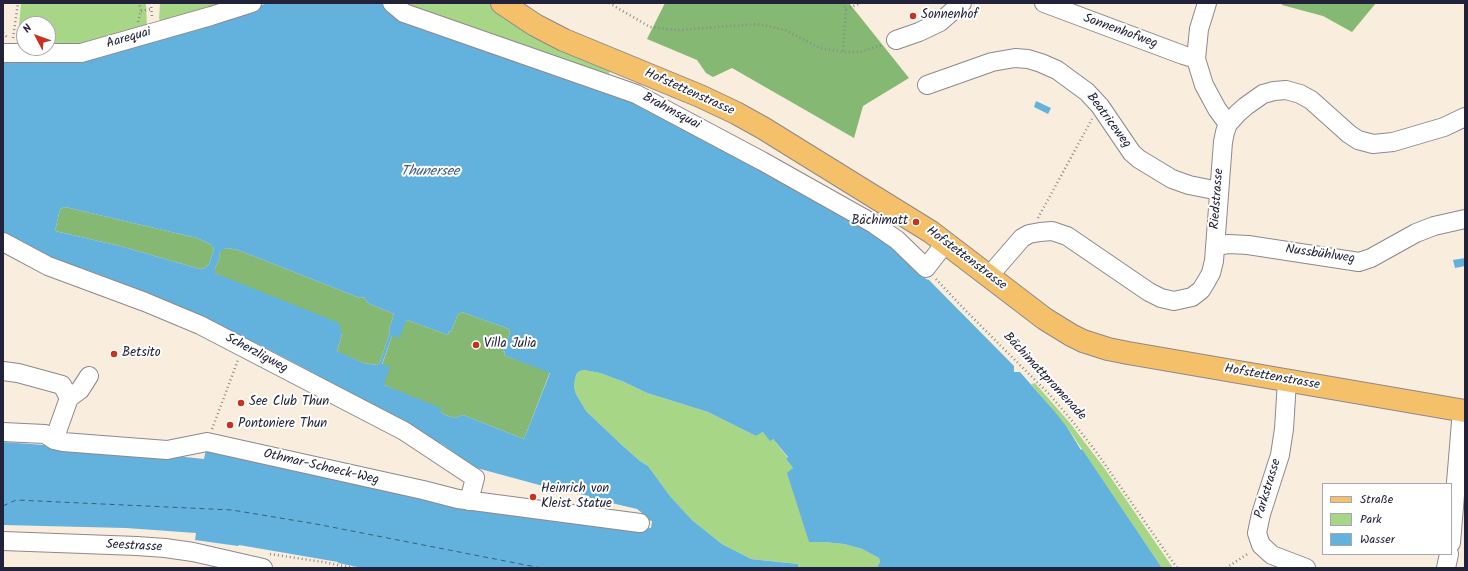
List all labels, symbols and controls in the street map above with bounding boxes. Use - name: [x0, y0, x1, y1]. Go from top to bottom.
- place label: Sonnenhof: [921, 8, 978, 24]
- marker: Sonnenhof: [908, 11, 918, 21]
- street label: Sonnenhofweg: [1081, 11, 1159, 53]
- north arrow: [16, 16, 56, 56]
- text: N: [19, 20, 37, 37]
- street label: Aarequai: [105, 25, 153, 53]
- street label: Hofstettenstrasse: [642, 66, 736, 120]
- street label: Brahmsquai: [639, 90, 703, 134]
- street label: Beatriceweg: [1082, 90, 1134, 152]
- water label: Thunersee: [401, 165, 459, 181]
- street label: Riedstrasse: [1208, 168, 1228, 230]
- place label: Bächimatt: [851, 214, 908, 230]
- marker: Bächimatt: [911, 217, 921, 227]
- street label: Hofstettenstrasse: [923, 224, 1009, 294]
- street label: Nussbühlweg: [1284, 242, 1356, 268]
- street label: Bächimattpromenade: [999, 330, 1089, 424]
- street label: Scherzligweg: [222, 331, 290, 377]
- place label: Villa Julia: [484, 337, 536, 353]
- marker: Villa Julia: [471, 340, 481, 350]
- place label: Betsito: [122, 346, 161, 362]
- marker: Betsito: [109, 349, 119, 359]
- street label: Hofstettenstrasse: [1223, 362, 1321, 394]
- place label: See Club Thun: [249, 395, 329, 411]
- marker: See Club Thun: [236, 398, 246, 408]
- place label: Pontoniere Thun: [238, 417, 327, 433]
- marker: Pontoniere Thun: [225, 420, 235, 430]
- street label: Othmar-Schoeck-Weg: [262, 447, 380, 489]
- street label: Parkstrasse: [1253, 457, 1285, 521]
- place label: Heinrich von Kleist Statue: [541, 482, 612, 513]
- legend: [1322, 483, 1452, 555]
- text: Straße: [1360, 490, 1393, 509]
- marker: Heinrich von Kleist Statue: [528, 492, 538, 502]
- text: Park: [1360, 510, 1382, 529]
- text: Wasser: [1360, 530, 1395, 549]
- street label: Seestrasse: [105, 538, 163, 556]

